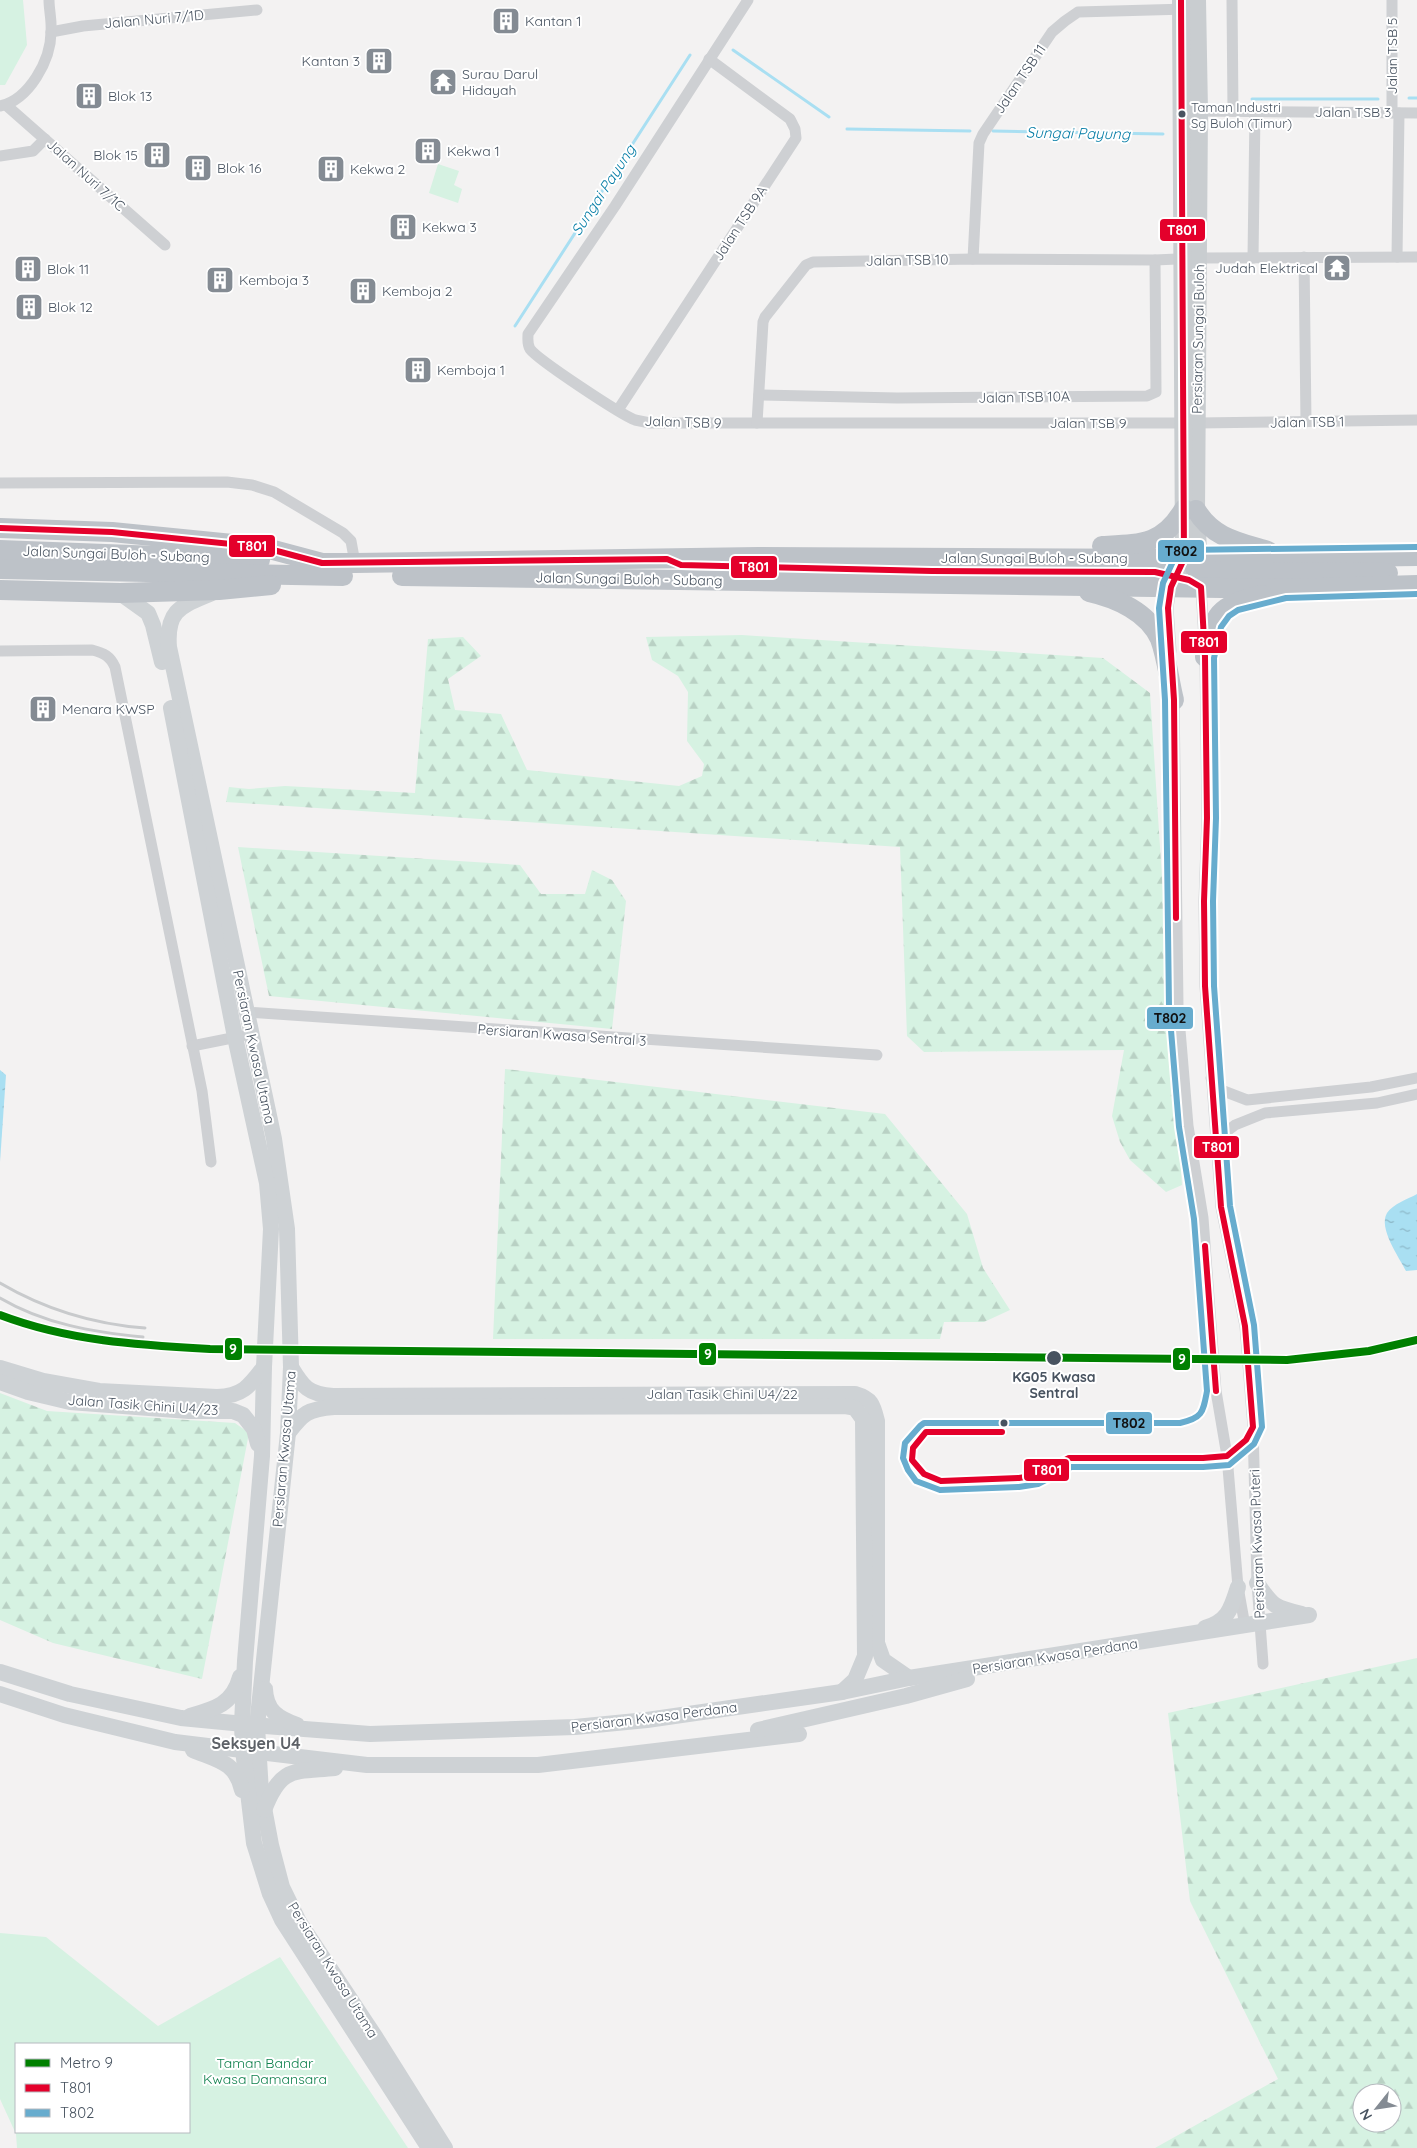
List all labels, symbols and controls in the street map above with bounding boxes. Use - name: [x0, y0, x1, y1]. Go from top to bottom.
- street label: Jalan Nuri 7/1D: [103, 6, 205, 32]
- building icon: Kantan 1: [491, 6, 521, 36]
- place label: Kantan 1: [525, 12, 581, 30]
- street label: Jalan TSB 5: [1383, 18, 1401, 95]
- street label: Jalan TSB 11: [990, 41, 1050, 117]
- building icon: Kantan 3: [364, 46, 394, 76]
- place label: Kantan 3: [301, 52, 360, 70]
- place label: Surau Darul Hidayah: [462, 65, 538, 99]
- temple icon: Surau Darul Hidayah: [428, 67, 458, 97]
- building icon: Blok 13: [74, 81, 104, 111]
- place label: Blok 13: [108, 87, 152, 105]
- place label: Taman Industri Sg Buloh (Timur): [1191, 99, 1292, 131]
- street label: Jalan TSB 3: [1315, 103, 1391, 121]
- marker: Taman Industri Sg Buloh (Timur): [1177, 109, 1187, 119]
- water label: Sungai Payung: [1026, 123, 1132, 143]
- street label: Jalan Nuri 7/1C: [43, 135, 129, 215]
- building icon: Kekwa 1: [413, 136, 443, 166]
- building icon: Blok 15: [142, 140, 172, 170]
- water label: Sungai Payung: [567, 140, 640, 239]
- place label: Kekwa 1: [447, 142, 500, 160]
- place label: Blok 15: [93, 146, 138, 164]
- building icon: Blok 16: [183, 153, 213, 183]
- building icon: Kekwa 2: [316, 154, 346, 184]
- place label: Blok 16: [217, 159, 262, 177]
- place label: Kekwa 2: [350, 160, 405, 178]
- street label: Jalan TSB 9A: [709, 182, 771, 264]
- building icon: Kekwa 3: [388, 212, 418, 242]
- place label: Kekwa 3: [422, 218, 477, 236]
- line badge: T801: [1159, 218, 1206, 242]
- text: T801: [1167, 221, 1197, 239]
- street label: Jalan TSB 10: [865, 250, 949, 270]
- temple icon: Judah Elektrical: [1322, 253, 1352, 283]
- building icon: Blok 11: [13, 254, 43, 284]
- place label: Judah Elektrical: [1215, 259, 1318, 277]
- place label: Blok 11: [47, 260, 89, 278]
- street label: Persiaran Sungai Buloh: [1188, 264, 1208, 414]
- building icon: Kemboja 3: [205, 265, 235, 295]
- place label: Kemboja 3: [239, 271, 309, 289]
- building icon: Kemboja 2: [348, 276, 378, 306]
- place label: Kemboja 2: [382, 282, 453, 300]
- building icon: Blok 12: [14, 292, 44, 322]
- place label: Blok 12: [48, 298, 93, 316]
- building icon: Kemboja 1: [403, 355, 433, 385]
- place label: Kemboja 1: [437, 361, 505, 379]
- street label: Jalan TSB 10A: [978, 387, 1070, 407]
- street label: Jalan TSB 9: [644, 412, 722, 432]
- street label: Jalan TSB 1: [1270, 412, 1344, 432]
- street label: Jalan TSB 9: [1049, 414, 1127, 432]
- line badge: T801: [228, 534, 276, 558]
- text: T801: [237, 537, 267, 555]
- line badge: T802: [1157, 539, 1205, 563]
- street label: Jalan Sungai Buloh - Subang: [22, 542, 210, 566]
- text: T802: [1165, 542, 1198, 560]
- street label: Jalan Sungai Buloh - Subang: [940, 549, 1128, 567]
- line badge: T801: [730, 555, 778, 579]
- text: T801: [739, 558, 769, 576]
- street label: Jalan Sungai Buloh - Subang: [535, 568, 723, 590]
- line badge: T801: [1180, 630, 1228, 654]
- text: T801: [1189, 633, 1219, 651]
- building icon: Menara KWSP: [28, 694, 58, 724]
- place label: Menara KWSP: [62, 700, 155, 718]
- street label: Persiaran Kwasa Utama: [229, 968, 279, 1126]
- line badge: T802: [1146, 1006, 1194, 1030]
- text: T802: [1154, 1009, 1187, 1027]
- street label: Persiaran Kwasa Sentral 3: [477, 1020, 647, 1050]
- line badge: T801: [1193, 1135, 1240, 1159]
- text: T801: [1202, 1138, 1232, 1156]
- line badge: 9: [224, 1337, 243, 1361]
- text: 9: [229, 1340, 237, 1358]
- line badge: 9: [698, 1342, 717, 1366]
- text: 9: [704, 1345, 712, 1363]
- line badge: 9: [1172, 1347, 1191, 1371]
- marker: KG05 Kwasa Sentral: [1045, 1349, 1063, 1367]
- text: 9: [1178, 1350, 1186, 1368]
- place label: KG05 Kwasa Sentral: [1012, 1368, 1096, 1402]
- street label: Persiaran Kwasa Utama: [268, 1370, 300, 1528]
- street label: Jalan Tasik Chini U4/22: [646, 1385, 798, 1403]
- street label: Jalan Tasik Chini U4/23: [67, 1391, 219, 1419]
- line badge: T802: [1105, 1411, 1153, 1435]
- text: T802: [1113, 1414, 1146, 1432]
- unlabelled marker: [999, 1418, 1009, 1428]
- line badge: T801: [1023, 1458, 1070, 1482]
- text: T801: [1032, 1461, 1062, 1479]
- street label: Persiaran Kwasa Puteri: [1245, 1469, 1269, 1619]
- street label: Persiaran Kwasa Perdana: [971, 1634, 1139, 1678]
- street label: Persiaran Kwasa Perdana: [570, 1698, 738, 1736]
- district label: Seksyen U4: [211, 1733, 301, 1753]
- street label: Persiaran Kwasa Utama: [284, 1899, 382, 2041]
- legend: [15, 2043, 190, 2133]
- text: Metro 9: [60, 2053, 113, 2072]
- park label: Taman Bandar Kwasa Damansara: [203, 2054, 327, 2088]
- text: T801: [60, 2078, 92, 2097]
- north arrow: [1352, 2083, 1402, 2133]
- text: T802: [60, 2103, 94, 2122]
- text: N: [1355, 2106, 1376, 2123]

